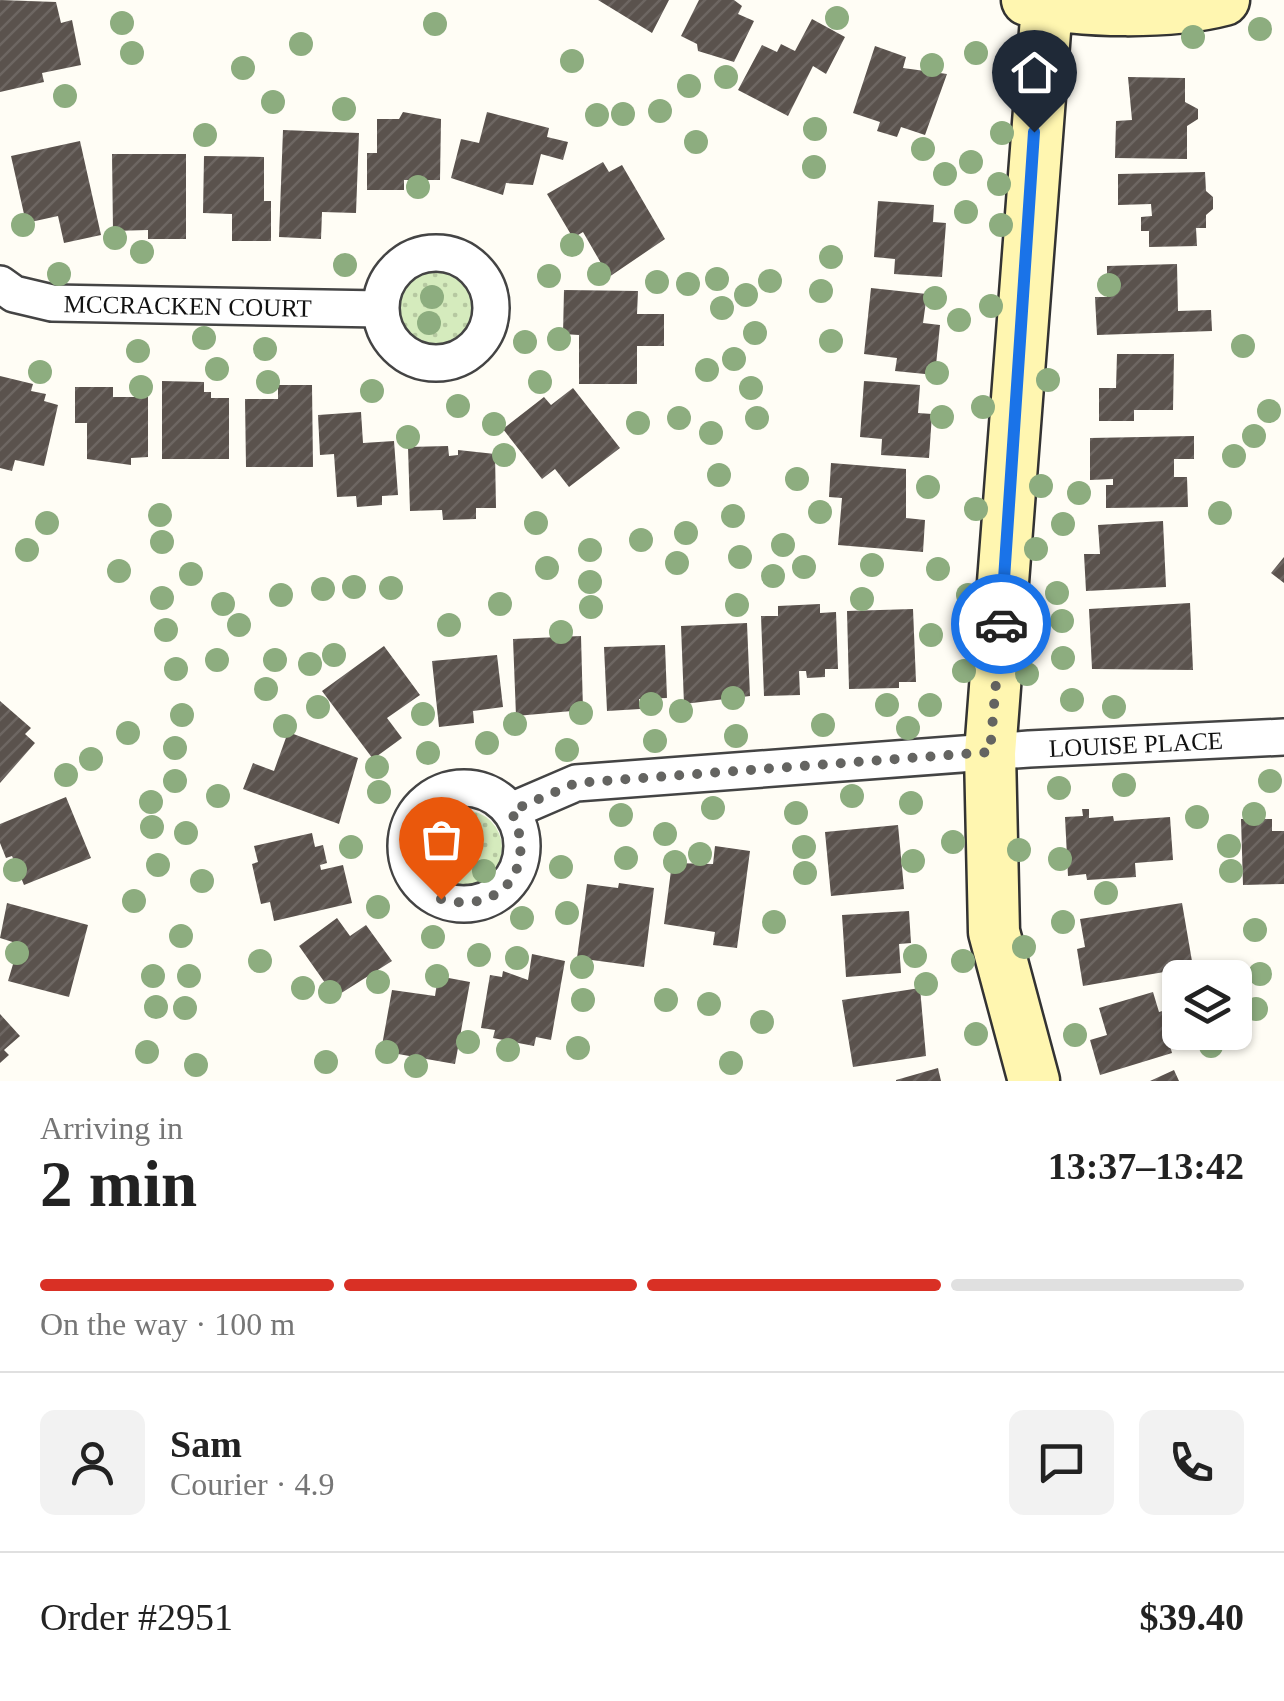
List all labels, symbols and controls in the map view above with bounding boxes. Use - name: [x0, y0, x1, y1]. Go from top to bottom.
- pin: [992, 30, 1077, 133]
- icon: home: [1007, 45, 1062, 100]
- street label: MCCRACKEN COURT: [64, 290, 312, 321]
- courier: [951, 574, 1051, 674]
- icon: car: [974, 597, 1029, 652]
- street label: LOUISE PLACE: [1048, 726, 1224, 762]
- pin: [399, 797, 484, 900]
- icon: bag: [414, 812, 469, 867]
- map controls: [1162, 960, 1252, 1050]
- button: layers: [1162, 960, 1252, 1050]
- text: Arriving in: [40, 1110, 183, 1146]
- text: 13:37–13:42: [1048, 1145, 1244, 1187]
- text: 2 min: [40, 1148, 197, 1220]
- text: On the way · 100 m: [40, 1306, 295, 1342]
- button: person: [40, 1410, 145, 1515]
- button: chat: [1009, 1410, 1114, 1515]
- button: phone: [1139, 1410, 1244, 1515]
- text: Sam: [170, 1423, 242, 1465]
- text: Courier · 4.9: [170, 1466, 334, 1502]
- text: Order #2951: [40, 1596, 233, 1638]
- text: $39.40: [1140, 1596, 1244, 1638]

